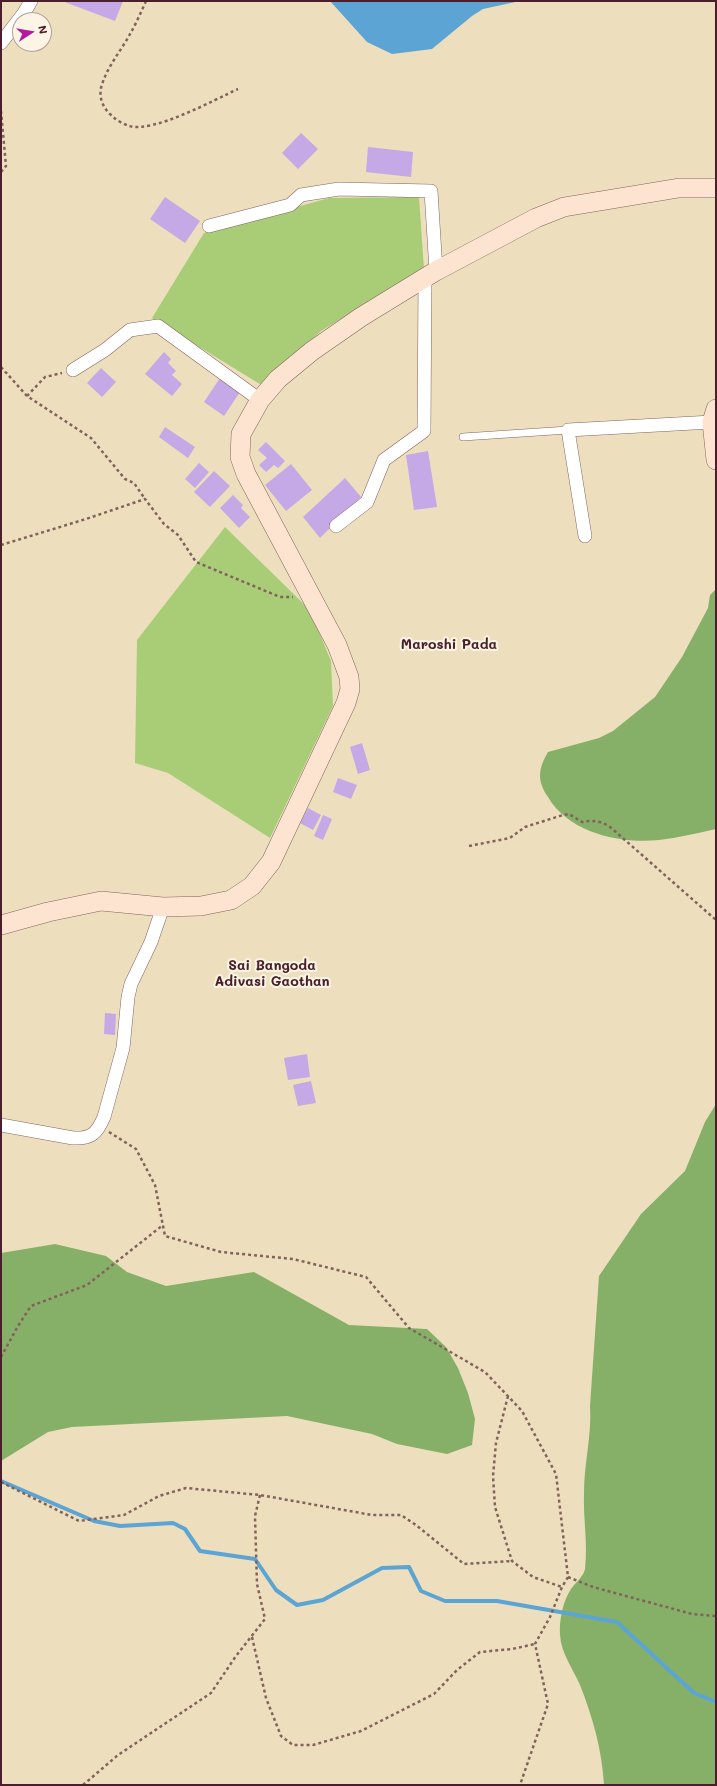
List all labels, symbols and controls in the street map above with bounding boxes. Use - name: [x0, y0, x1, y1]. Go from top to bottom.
- north arrow: [12, 12, 52, 52]
- text: N: [35, 24, 51, 35]
- district label: Maroshi Pada: [401, 637, 497, 653]
- district label: Sai Bangoda Adivasi Gaothan: [214, 958, 330, 990]

